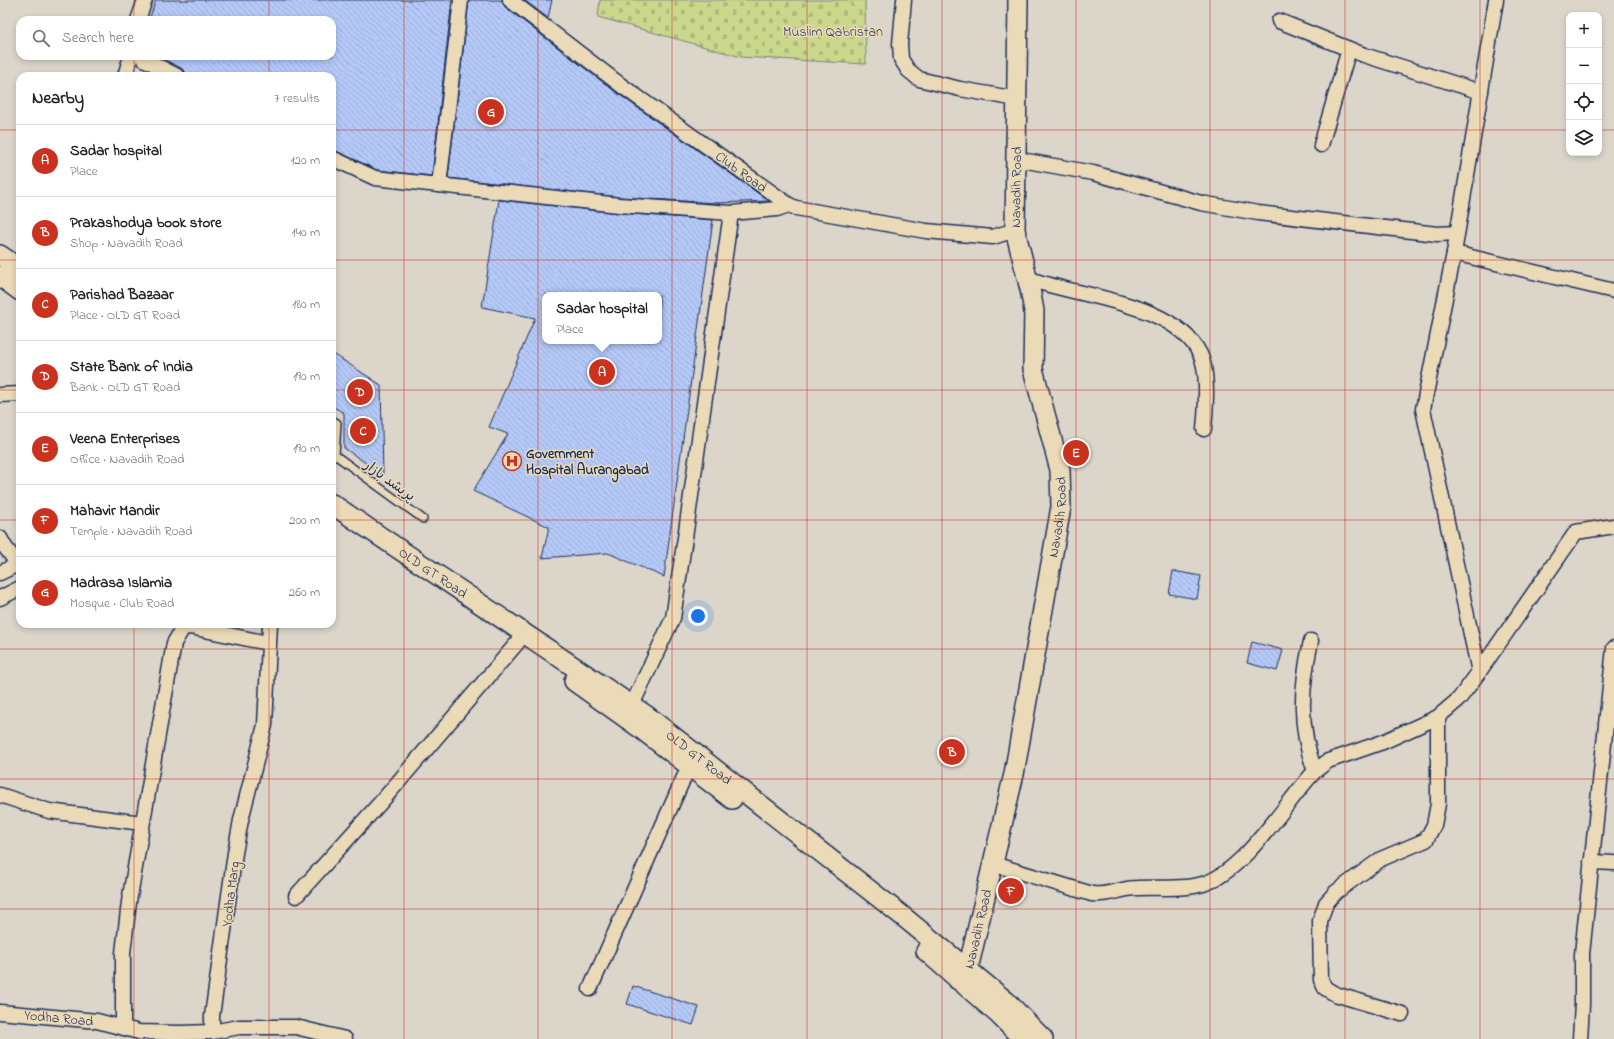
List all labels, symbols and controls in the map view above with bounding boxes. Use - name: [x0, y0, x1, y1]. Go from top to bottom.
- map controls: [1566, 12, 1602, 156]
- button: +: [1566, 12, 1602, 48]
- search box: [16, 16, 336, 60]
- park label: Muslim Qabristan: [783, 22, 883, 43]
- icon: search: [30, 27, 52, 49]
- text: Search here: [62, 27, 134, 49]
- button: −: [1566, 48, 1602, 84]
- button: locate: [1566, 84, 1602, 120]
- text: Nearby: [32, 86, 84, 111]
- text: 7 results: [274, 89, 320, 108]
- pin: G: [478, 97, 504, 127]
- button: layers: [1566, 120, 1602, 156]
- text: Sadar hospital: [70, 140, 162, 162]
- street label: Navadih Road: [1006, 146, 1028, 228]
- street label: Club Road: [710, 147, 771, 198]
- text: A: [41, 151, 49, 170]
- text: 120 m: [290, 151, 320, 170]
- text: Place: [70, 162, 98, 181]
- text: Prakashodya book store: [70, 212, 222, 234]
- text: B: [41, 223, 49, 242]
- text: 140 m: [292, 223, 320, 242]
- text: Shop · Navadih Road: [70, 234, 183, 253]
- text: Parishad Bazaar: [70, 284, 174, 306]
- popup: [542, 292, 662, 344]
- text: C: [41, 295, 49, 314]
- text: 180 m: [292, 295, 320, 314]
- text: Sadar hospital: [556, 298, 648, 320]
- text: Place · OLD GT Road: [70, 306, 180, 325]
- text: Place: [556, 320, 584, 339]
- text: State Bank of India: [70, 356, 193, 378]
- pin: A: [589, 357, 615, 387]
- text: D: [40, 367, 50, 386]
- text: 190 m: [293, 367, 320, 386]
- pin: D: [347, 377, 373, 407]
- text: Bank · OLD GT Road: [70, 378, 180, 397]
- pin: C: [350, 416, 376, 446]
- text: Veena Enterprises: [70, 428, 180, 450]
- pin: E: [1063, 438, 1089, 468]
- text: E: [41, 439, 49, 458]
- text: 190 m: [293, 439, 320, 458]
- place label: Government Hospital Aurangabad: [526, 444, 649, 483]
- text: Office · Navadih Road: [70, 450, 185, 469]
- hospital icon: Government Hospital Aurangabad: [501, 450, 523, 472]
- street label: پریشد بازار: [358, 455, 419, 507]
- street label: Navadih Road: [1043, 476, 1073, 559]
- text: Mahavir Mandir: [70, 500, 160, 522]
- text: F: [41, 511, 49, 530]
- text: 200 m: [289, 511, 320, 530]
- text: Temple · Navadih Road: [70, 522, 193, 541]
- street label: OLD GT Road: [394, 543, 471, 604]
- text: Madrasa Islamia: [70, 572, 172, 594]
- text: G: [41, 583, 49, 602]
- text: 260 m: [289, 583, 320, 602]
- text: Mosque · Club Road: [70, 594, 174, 613]
- your location: [688, 606, 708, 626]
- street label: OLD GT Road: [661, 725, 736, 791]
- pin: B: [939, 737, 965, 767]
- street label: Yodha Marg: [217, 860, 247, 928]
- pin: F: [998, 876, 1024, 906]
- street label: Navadih Road: [959, 887, 998, 971]
- street label: Yodha Road: [23, 1005, 94, 1033]

